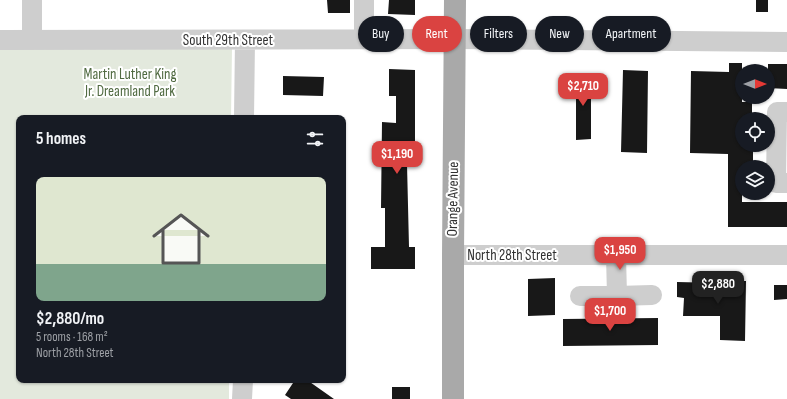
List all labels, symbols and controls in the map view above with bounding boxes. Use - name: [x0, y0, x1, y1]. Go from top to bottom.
- chip: Buy: [358, 16, 404, 52]
- chip: Rent: [412, 16, 462, 52]
- chip: Filters: [470, 16, 527, 52]
- chip: New: [535, 16, 584, 52]
- chip: Apartment: [592, 16, 671, 52]
- street label: South 29th Street: [183, 31, 274, 50]
- north arrow: [735, 64, 775, 104]
- map controls: [735, 64, 775, 200]
- park label: Martin Luther King Jr. Dreamland Park: [84, 65, 176, 101]
- pin: $2,710: [550, 73, 616, 107]
- text: $2,710: [567, 78, 599, 94]
- button: locate: [735, 112, 775, 152]
- icon: filters: [304, 128, 326, 150]
- text: 5 homes: [36, 129, 86, 149]
- pin: $1,190: [364, 141, 430, 175]
- text: $1,190: [381, 146, 413, 162]
- button: layers: [735, 160, 775, 200]
- street label: Orange Avenue: [443, 162, 463, 236]
- icon: home: [145, 203, 217, 275]
- pin: $1,950: [587, 237, 653, 271]
- text: $1,950: [603, 242, 637, 258]
- street label: North 28th Street: [467, 246, 557, 265]
- pin: $2,880: [685, 271, 751, 305]
- text: $2,880: [701, 276, 735, 292]
- pin: $1,700: [577, 298, 643, 332]
- text: $1,700: [594, 303, 626, 319]
- text: $2,880/mo: [36, 309, 104, 329]
- text: 5 rooms · 168 m²: [36, 329, 108, 345]
- text: North 28th Street: [36, 345, 114, 361]

